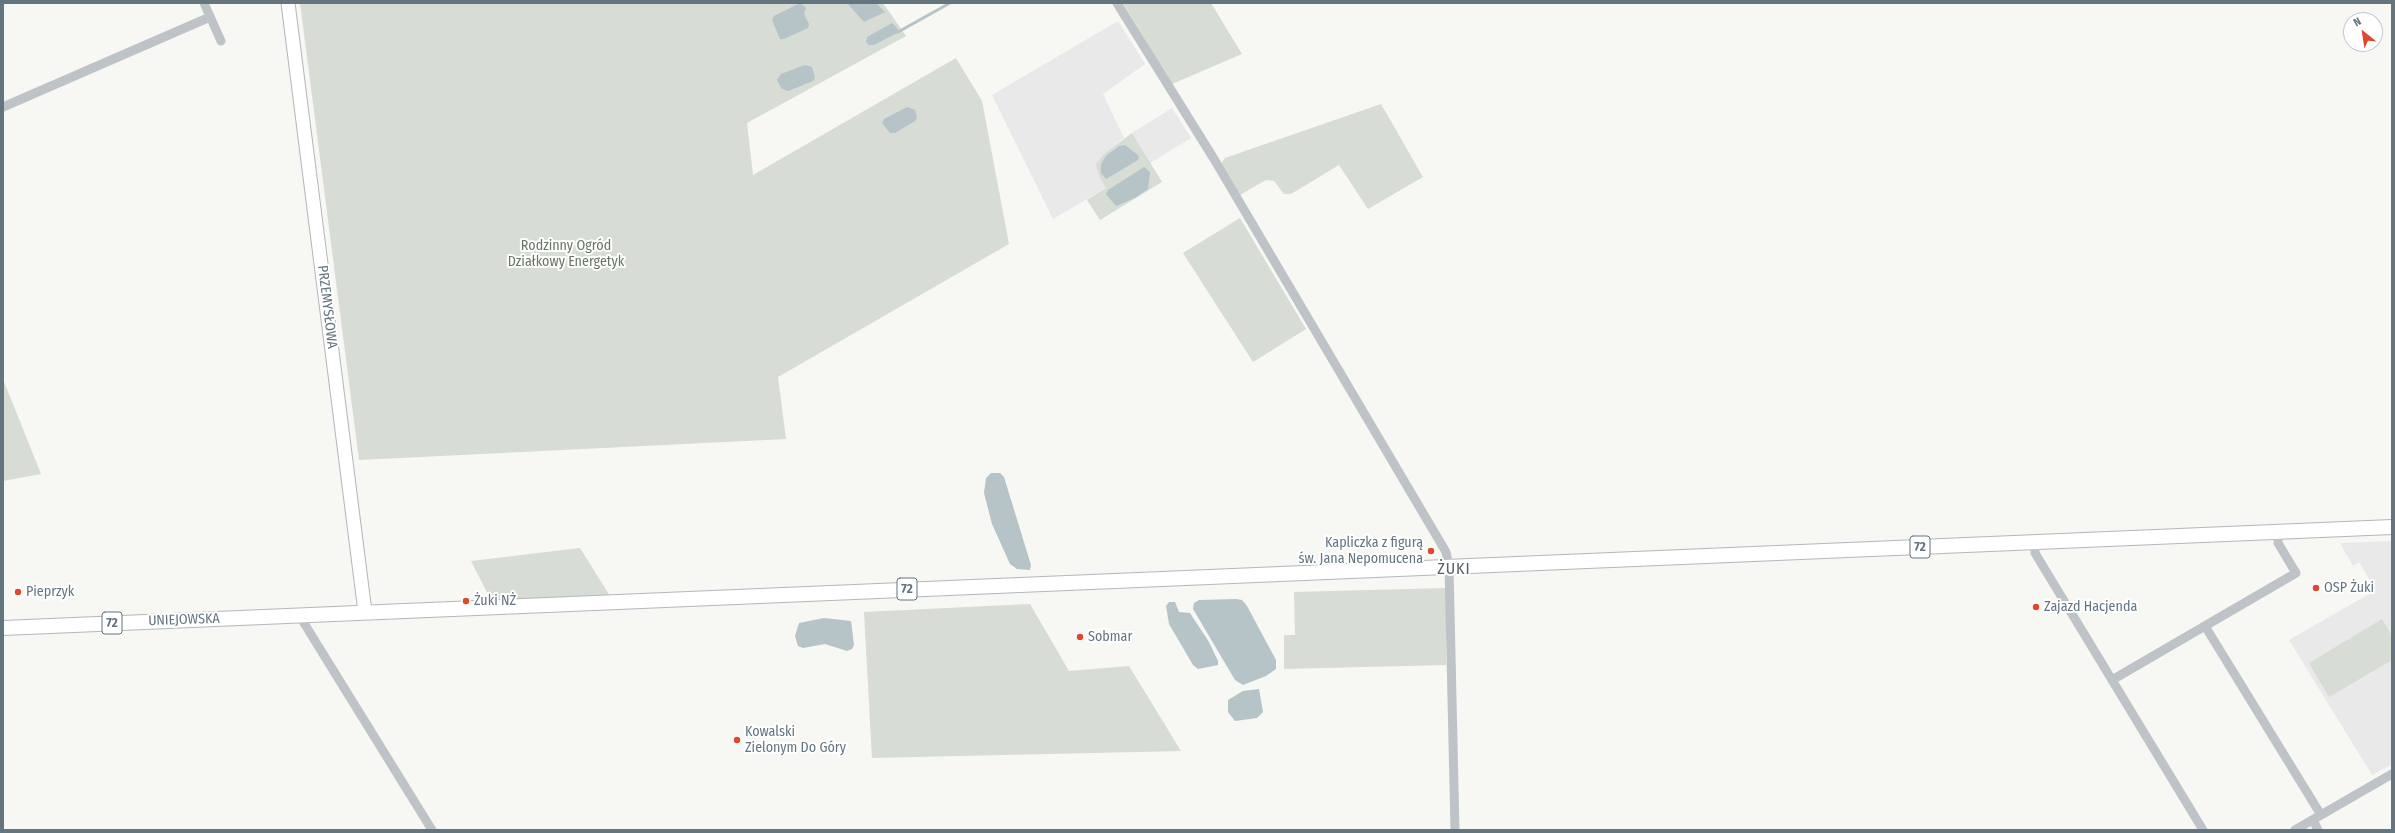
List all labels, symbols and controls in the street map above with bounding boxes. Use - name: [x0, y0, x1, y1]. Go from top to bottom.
- north arrow: [2343, 12, 2383, 52]
- text: N: [2351, 15, 2363, 29]
- park label: Rodzinny Ogród Działkowy Energetyk: [508, 238, 624, 270]
- street label: PRZEMYSŁOWA: [314, 264, 340, 350]
- place label: Kapliczka z figurą św. Jana Nepomucena: [1299, 535, 1423, 568]
- road number: 72: [1910, 536, 1930, 558]
- marker: Kapliczka z figurą św. Jana Nepomucena: [1426, 546, 1436, 556]
- district label: ŻUKI: [1437, 560, 1471, 580]
- road number: 72: [897, 578, 917, 600]
- place label: OSP Żuki: [2324, 580, 2374, 596]
- marker: OSP Żuki: [2311, 583, 2321, 593]
- place label: Pieprzyk: [26, 584, 74, 600]
- marker: Pieprzyk: [13, 587, 23, 597]
- place label: Żuki NŻ: [474, 593, 516, 609]
- marker: Żuki NŻ: [461, 596, 471, 606]
- place label: Zajazd Hacjenda: [2044, 599, 2137, 615]
- marker: Zajazd Hacjenda: [2031, 602, 2041, 612]
- street label: UNIEJOWSKA: [148, 610, 220, 630]
- road number: 72: [102, 612, 122, 634]
- place label: Sobmar: [1088, 629, 1132, 645]
- marker: Sobmar: [1075, 632, 1085, 642]
- place label: Kowalski Zielonym Do Góry: [745, 724, 846, 756]
- marker: Kowalski Zielonym Do Góry: [732, 735, 742, 745]

